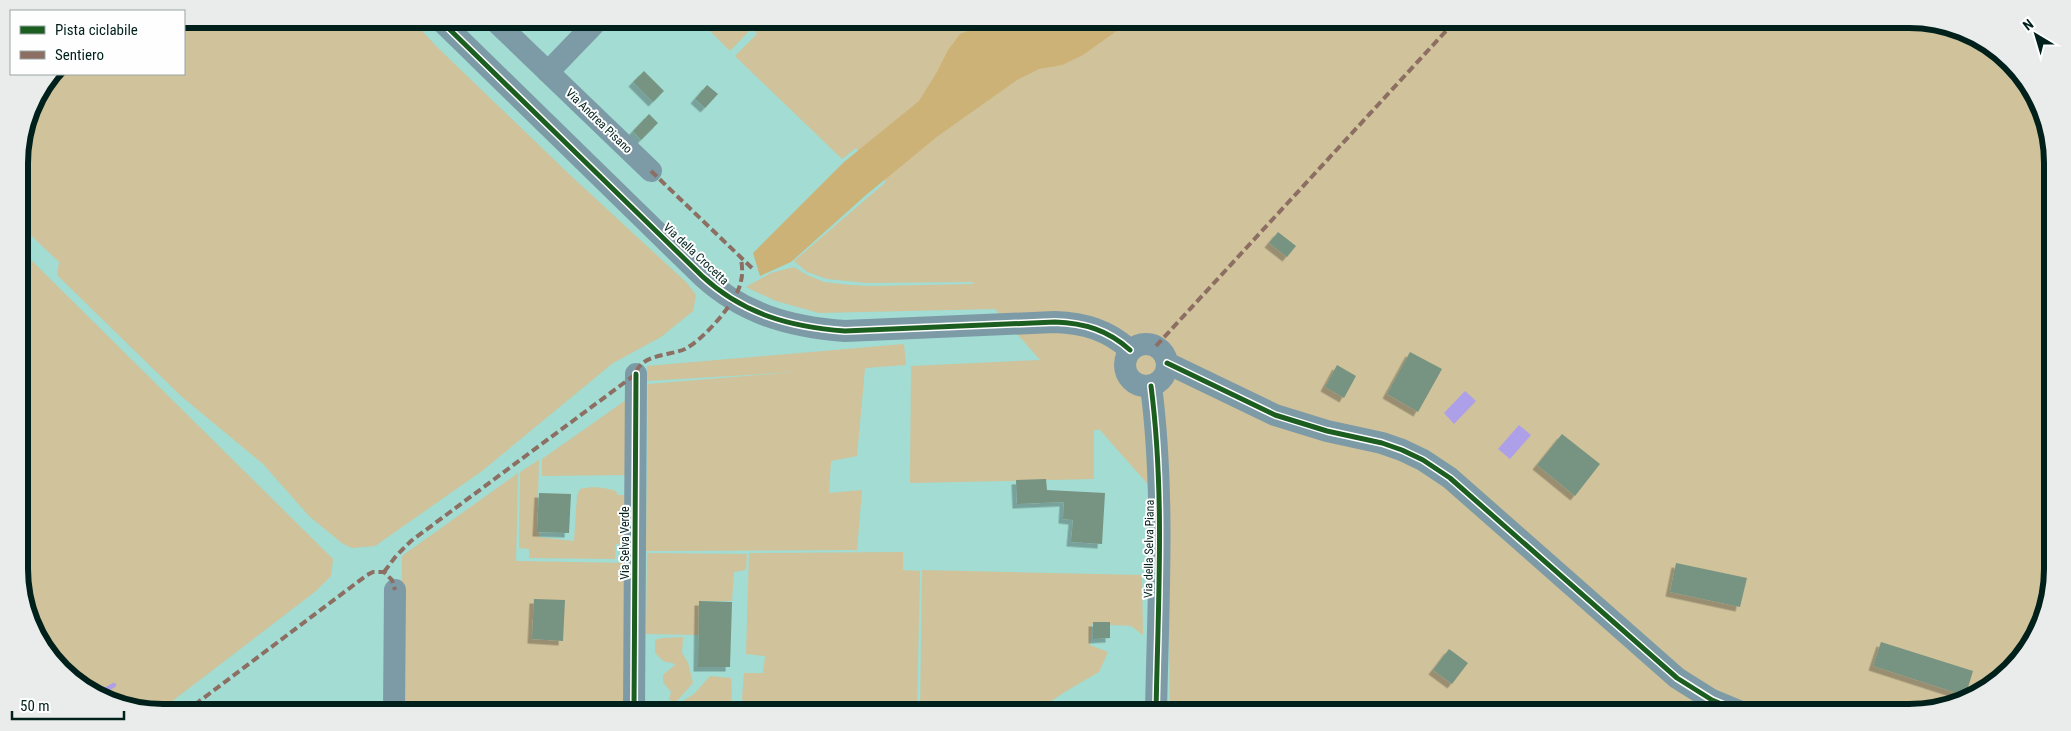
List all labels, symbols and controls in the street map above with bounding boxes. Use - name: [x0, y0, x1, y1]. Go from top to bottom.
- legend: [10, 10, 185, 75]
- north arrow: [2011, 10, 2061, 60]
- text: N: [2020, 16, 2036, 34]
- text: Pista ciclabile: [55, 21, 138, 39]
- text: Sentiero: [55, 46, 104, 64]
- street label: Via Andrea Pisano: [563, 86, 635, 156]
- street label: Via della Crocetta: [661, 220, 732, 288]
- street label: Via della Selva Piana: [1141, 499, 1157, 598]
- street label: Via Selva Verde: [618, 506, 632, 580]
- scale bar: [12, 688, 125, 720]
- text: 50 m: [20, 697, 50, 715]

